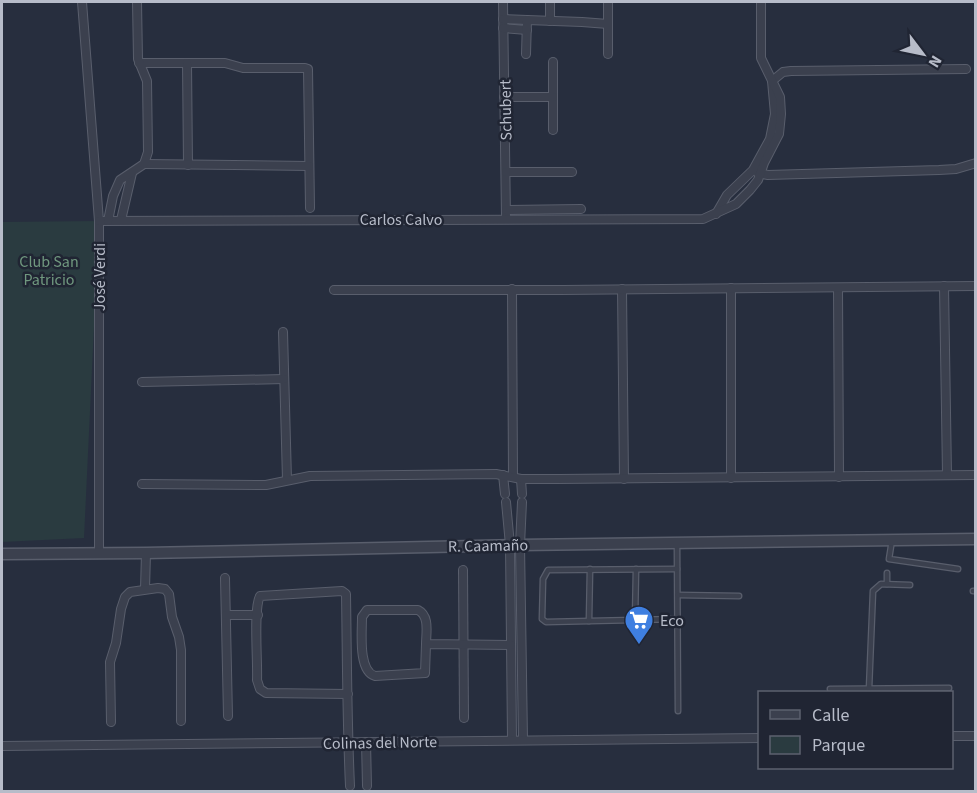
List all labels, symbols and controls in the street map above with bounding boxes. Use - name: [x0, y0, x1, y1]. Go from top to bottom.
- north arrow: [893, 24, 953, 84]
- text: N: [923, 51, 947, 72]
- street label: Schubert: [494, 79, 518, 141]
- street label: Carlos Calvo: [360, 209, 442, 231]
- street label: José Verdi: [89, 243, 111, 311]
- park label: Club San Patricio: [19, 251, 79, 291]
- street label: R. Caamaño: [448, 534, 528, 558]
- supermarket icon: Eco: [623, 604, 655, 646]
- place label: Eco: [660, 610, 684, 632]
- legend: [758, 691, 953, 769]
- text: Calle: [812, 703, 850, 728]
- street label: Colinas del Norte: [323, 731, 437, 755]
- text: Parque: [812, 733, 865, 758]

